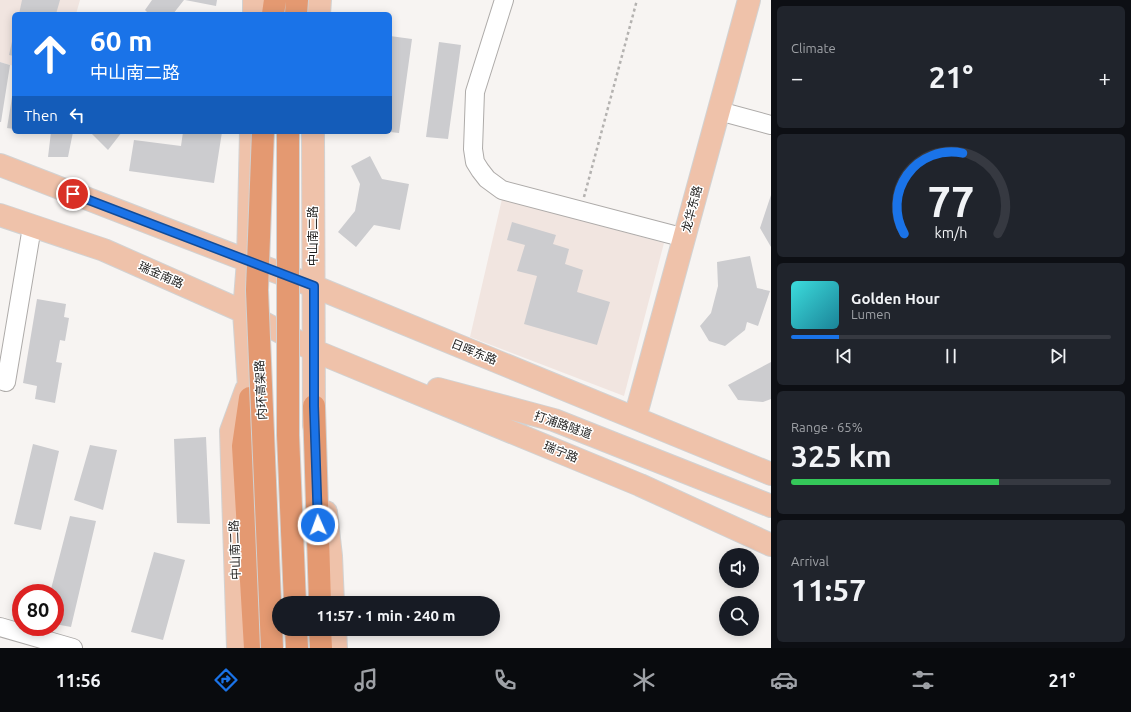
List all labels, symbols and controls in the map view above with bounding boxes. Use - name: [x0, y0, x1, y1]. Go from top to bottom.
- text: 60 m: [90, 25, 152, 56]
- icon: ahead: [24, 28, 76, 80]
- text: Climate: [791, 41, 836, 55]
- text: 21°: [929, 60, 973, 94]
- text: 中山南二路: [90, 62, 180, 82]
- text: −: [791, 65, 803, 90]
- text: +: [1099, 65, 1111, 90]
- icon: left: [66, 104, 88, 126]
- text: Then: [24, 107, 58, 124]
- pin: [56, 177, 90, 211]
- text: 77: [928, 177, 974, 224]
- icon: arrive: [62, 183, 84, 205]
- street label: 龙华东路: [679, 184, 704, 234]
- street label: 中山南二路: [306, 206, 319, 266]
- text: km/h: [935, 224, 967, 240]
- street label: 瑞金南路: [137, 259, 186, 290]
- text: Golden Hour: [851, 290, 940, 307]
- text: Lumen: [851, 307, 891, 321]
- street label: 日晖东路: [449, 337, 499, 367]
- icon: previous: [833, 345, 855, 367]
- icon: pause: [940, 345, 962, 367]
- icon: next: [1047, 345, 1069, 367]
- street label: 内环高架路: [252, 360, 269, 420]
- street label: 打浦路隧道: [533, 409, 594, 440]
- text: Range · 65%: [791, 420, 863, 434]
- street label: 瑞宁路: [542, 439, 580, 464]
- text: 325 km: [791, 439, 892, 473]
- position arrow: [297, 504, 339, 546]
- street label: 中山南二路: [227, 520, 242, 580]
- map controls: [719, 548, 759, 636]
- button: sound: [719, 548, 759, 588]
- text: Arrival: [791, 554, 829, 568]
- text: 11:57: [791, 573, 866, 607]
- speed limit sign: 80: [12, 584, 64, 636]
- button: search: [719, 596, 759, 636]
- text: 11:57 · 1 min · 240 m: [317, 607, 455, 624]
- icon: directions: [212, 666, 240, 694]
- icon: music: [352, 666, 380, 694]
- icon: phone: [491, 666, 519, 694]
- icon: climate: [630, 666, 658, 694]
- icon: car: [770, 666, 798, 694]
- icon: filters: [909, 666, 937, 694]
- text: 11:56: [56, 670, 101, 690]
- text: 21°: [1049, 670, 1075, 690]

